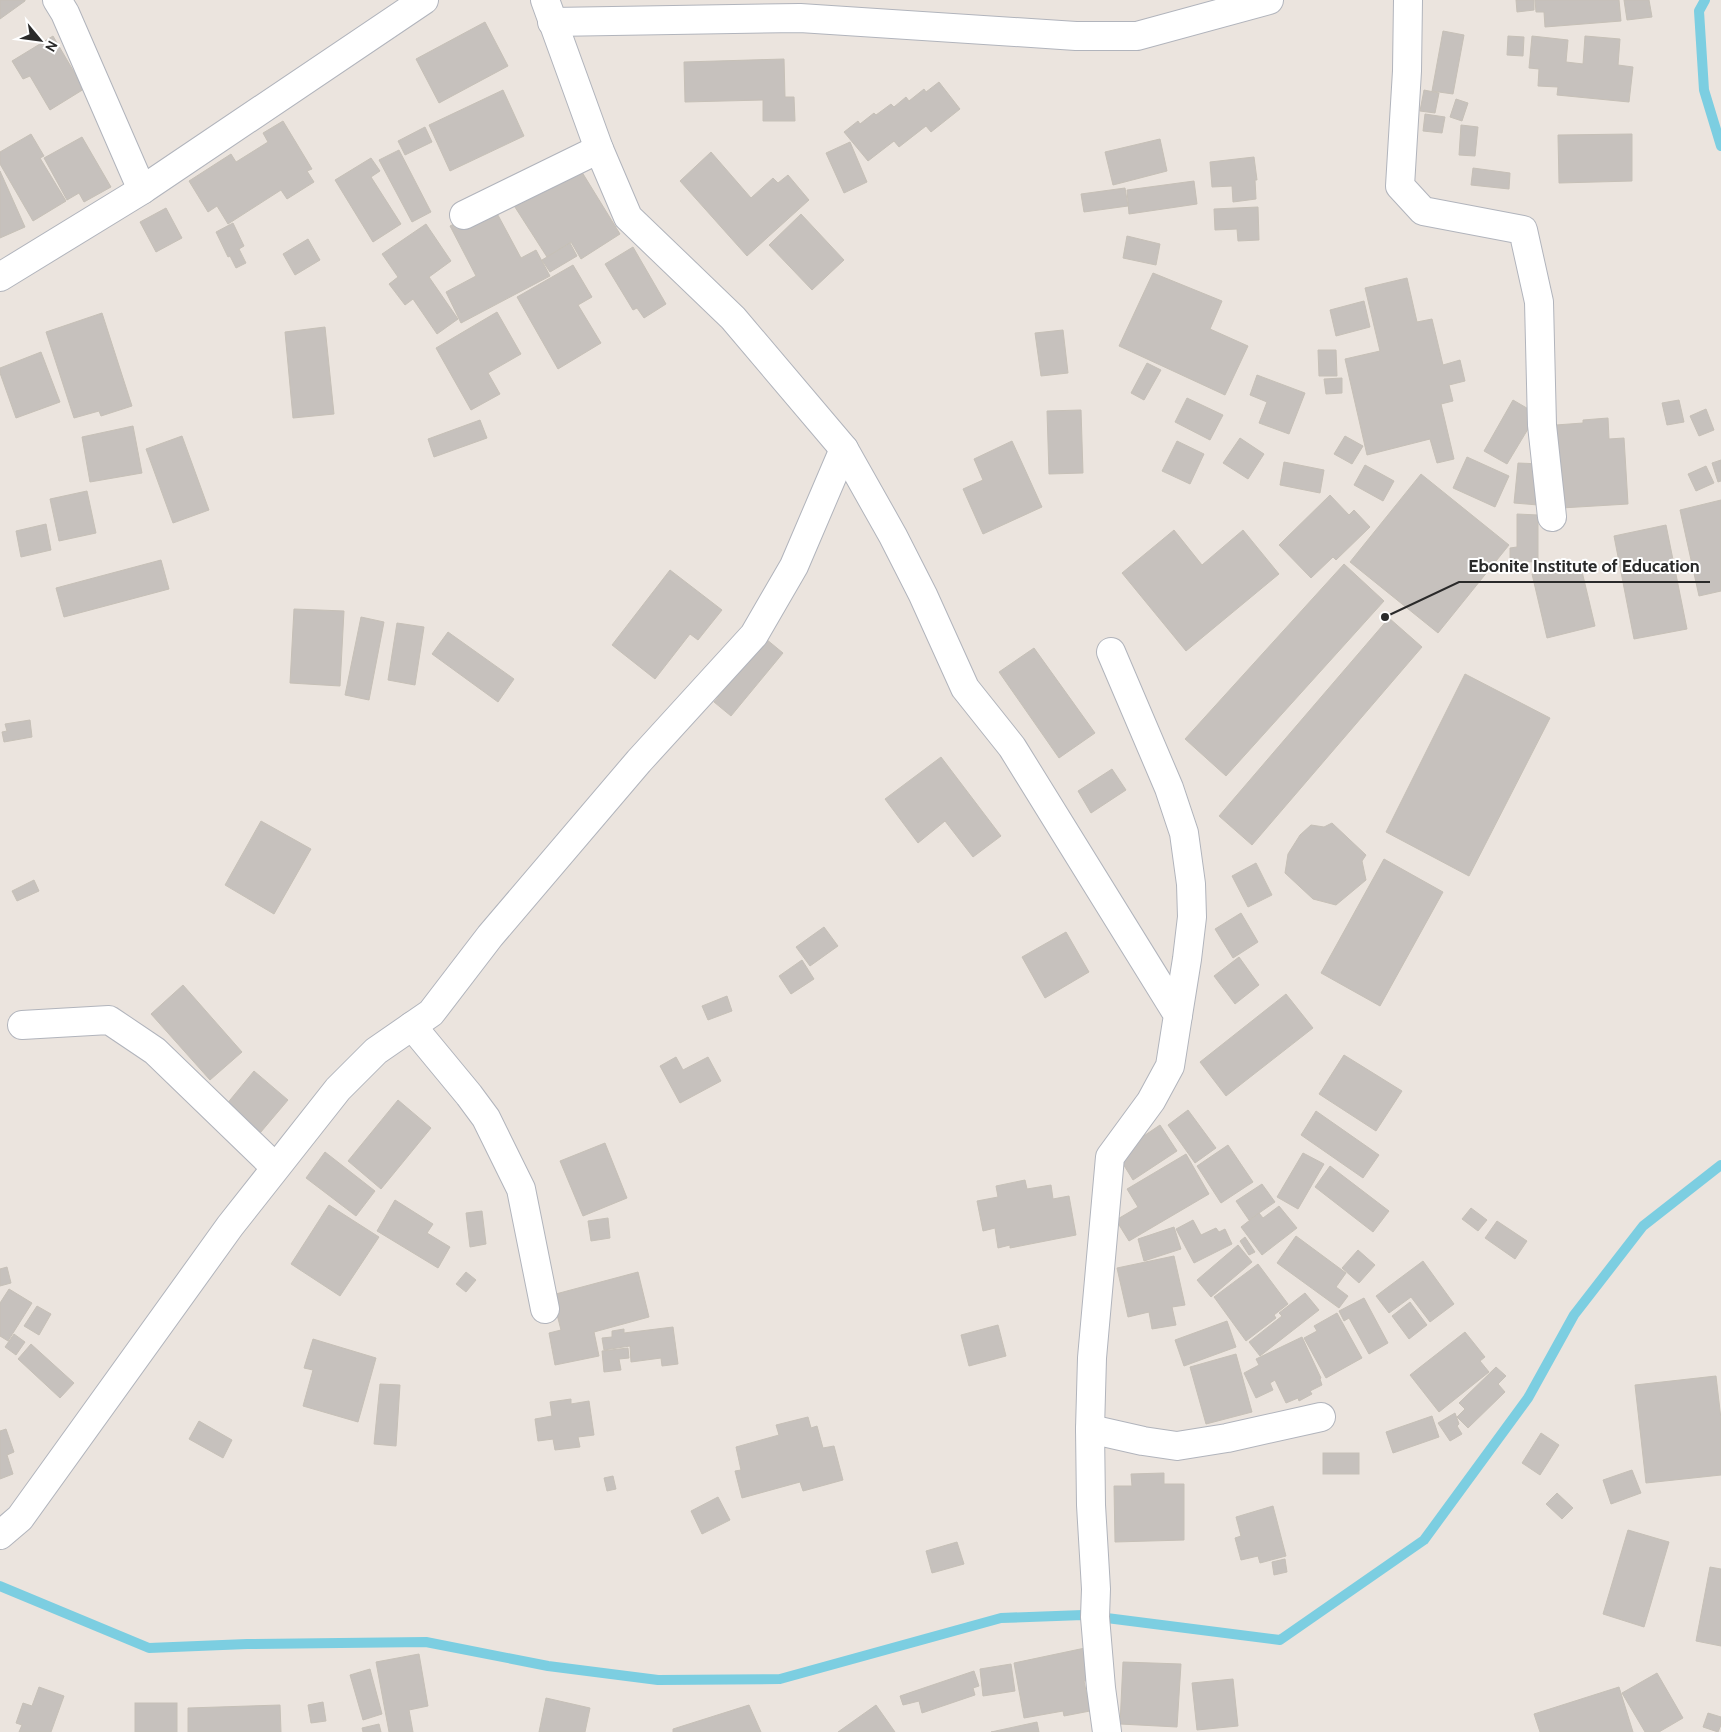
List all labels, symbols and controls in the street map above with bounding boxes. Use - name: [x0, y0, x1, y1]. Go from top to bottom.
- north arrow: [15, 15, 65, 65]
- text: N: [41, 38, 62, 55]
- callout: Ebonite Institute of Education: [1459, 549, 1710, 582]
- text: Ebonite Institute of Education: [1468, 555, 1700, 577]

